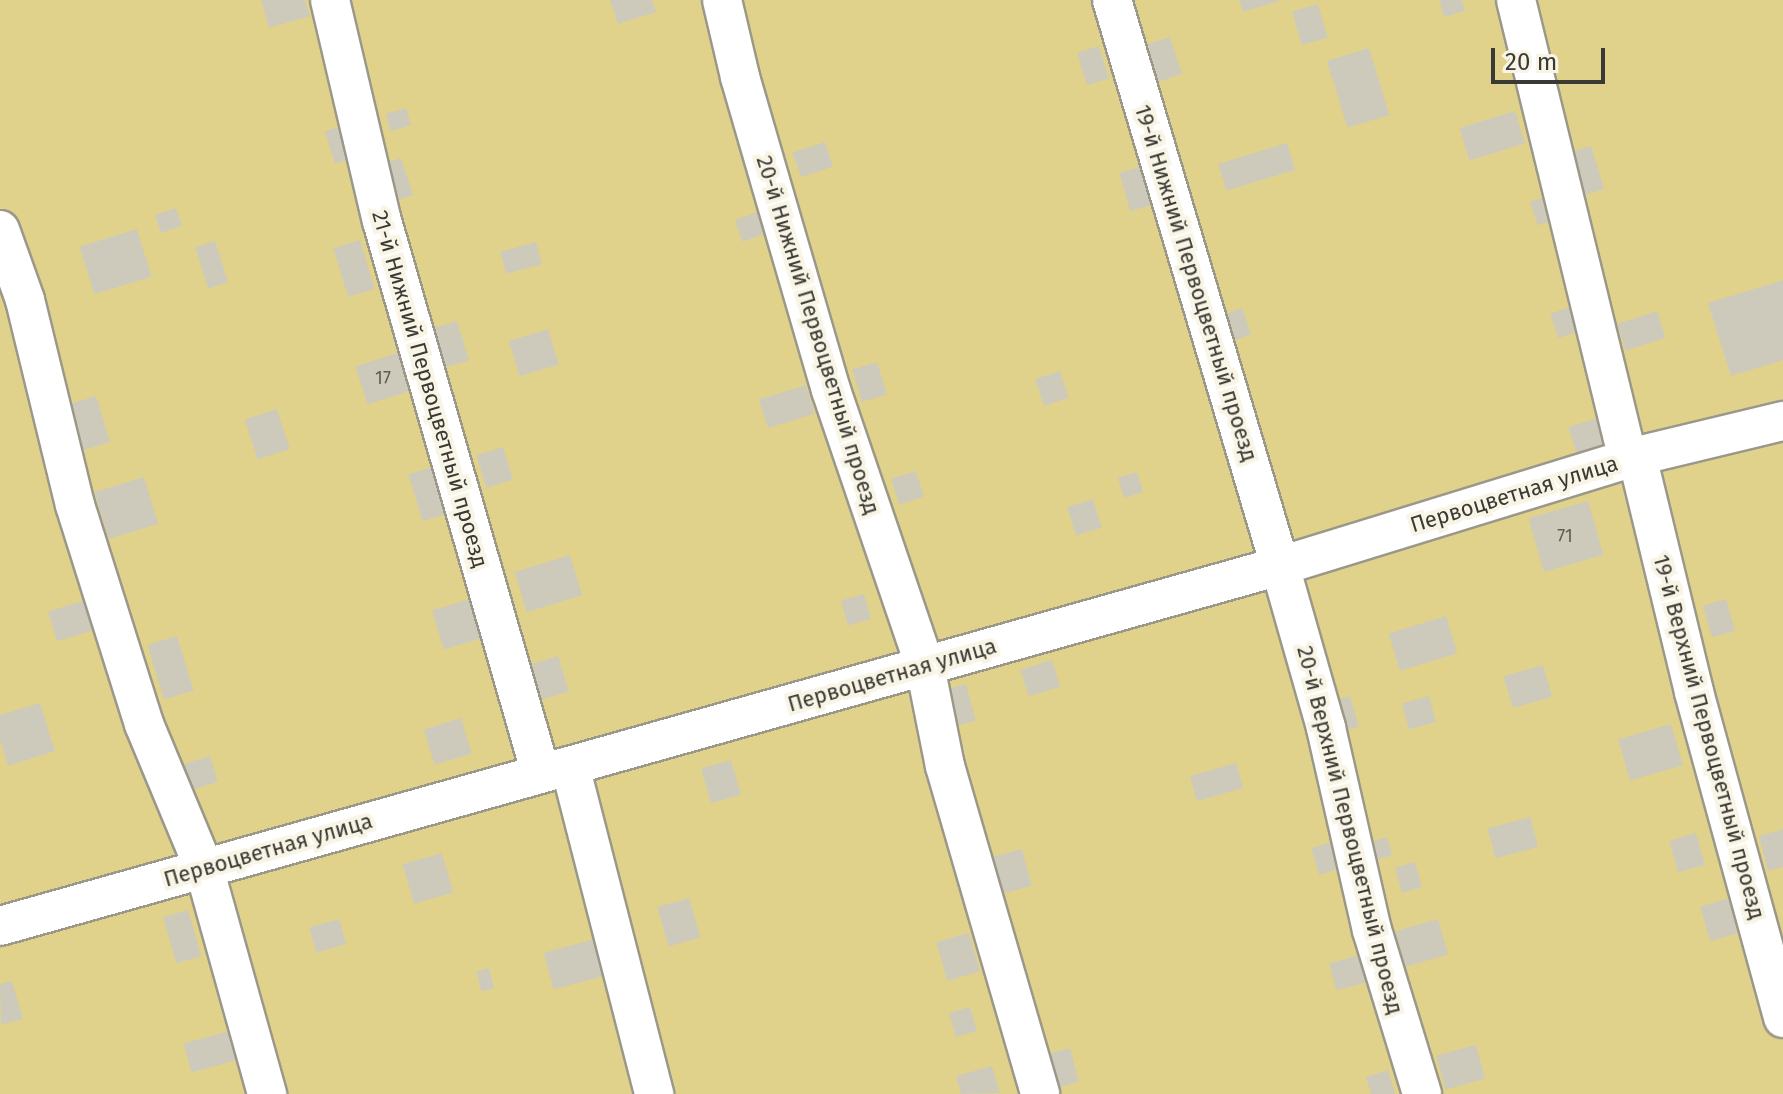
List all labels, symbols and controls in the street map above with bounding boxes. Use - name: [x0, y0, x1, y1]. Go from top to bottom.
- scale bar: [1495, 32, 1609, 82]
- text: 20 m: [1505, 48, 1557, 76]
- street label: 19-й Нижний Первоцветный проезд: [1129, 102, 1263, 464]
- street label: 20-й Нижний Первоцветный проезд: [751, 153, 885, 517]
- street label: 21-й Нижний Первоцветный проезд: [366, 207, 494, 571]
- house number: 17: [375, 367, 391, 389]
- street label: Первоцветная улица: [1407, 450, 1621, 538]
- house number: 71: [1557, 525, 1573, 547]
- street label: 19-й Верхний Первоцветный проезд: [1648, 552, 1770, 922]
- street label: Первоцветная улица: [785, 633, 999, 717]
- street label: 20-й Верхний Первоцветный проезд: [1291, 643, 1409, 1017]
- street label: Первоцветная улица: [161, 808, 375, 892]

